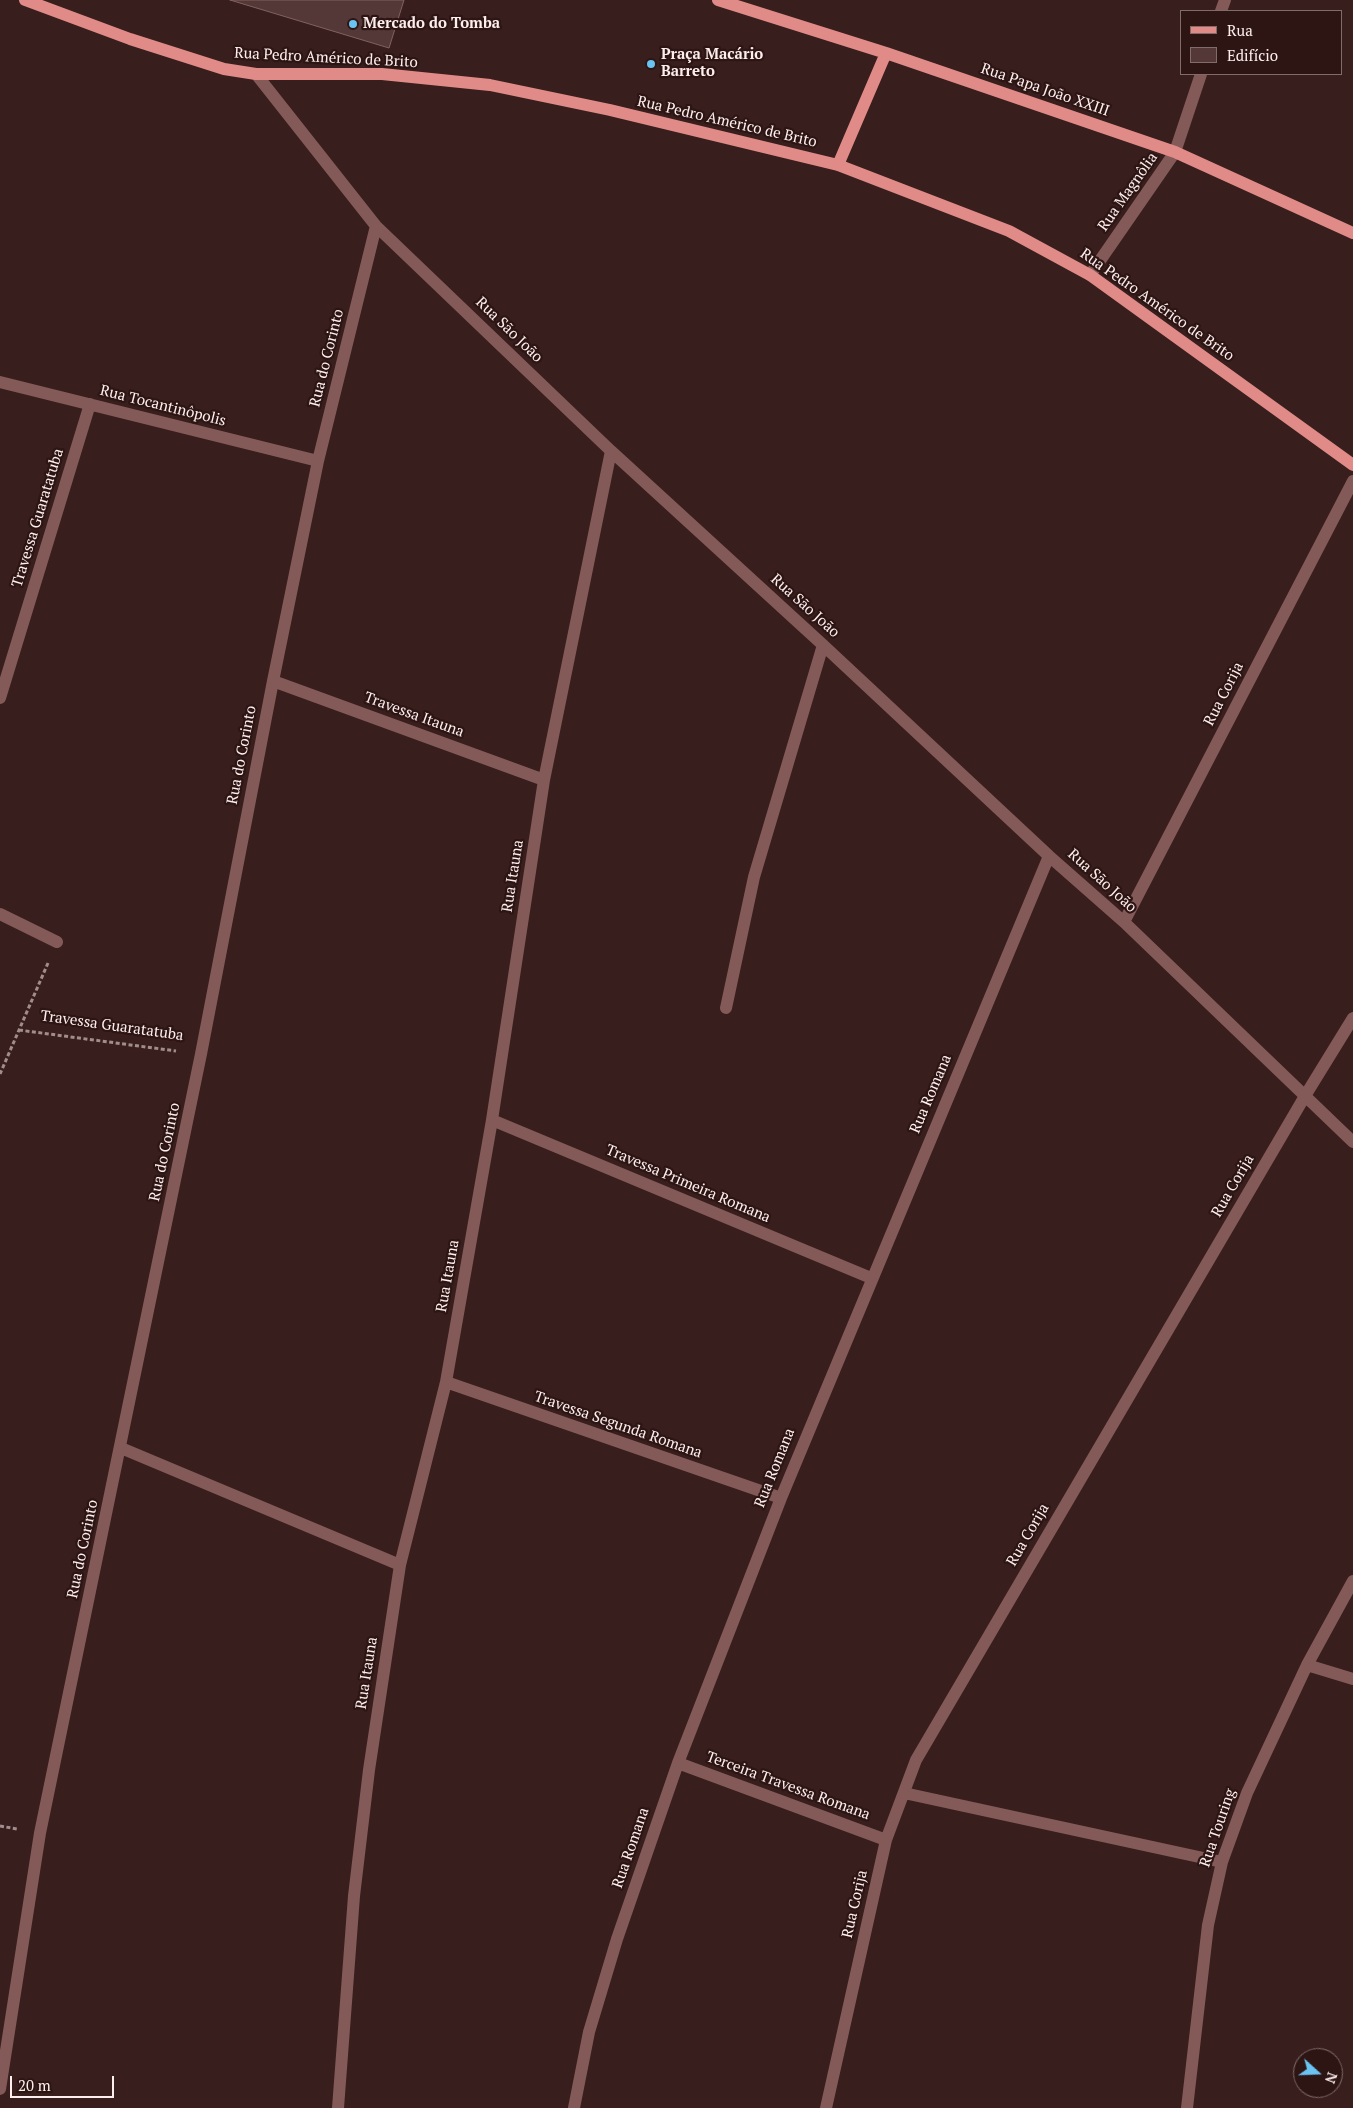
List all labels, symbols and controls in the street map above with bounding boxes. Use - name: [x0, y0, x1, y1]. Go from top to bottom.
- legend: [1180, 10, 1343, 75]
- place label: Mercado do Tomba: [363, 15, 500, 33]
- marker: Mercado do Tomba: [347, 18, 359, 30]
- text: Rua: [1227, 20, 1253, 40]
- street label: Rua Pedro Américo de Brito: [234, 44, 418, 72]
- text: Edifício: [1227, 45, 1278, 65]
- place label: Praça Macário Barreto: [661, 46, 763, 81]
- marker: Praça Macário Barreto: [645, 58, 657, 70]
- street label: Rua Papa João XXIII: [979, 60, 1111, 120]
- street label: Rua Pedro Américo de Brito: [635, 93, 819, 151]
- street label: Rua Magnôlia: [1094, 149, 1162, 235]
- street label: Rua Pedro Américo de Brito: [1076, 245, 1238, 365]
- street label: Rua São João: [472, 294, 546, 366]
- street label: Rua do Corinto: [306, 307, 348, 409]
- street label: Rua Tocantinôpolis: [98, 382, 228, 430]
- street label: Travessa Guaratatuba: [8, 446, 68, 590]
- street label: Rua São João: [767, 570, 843, 642]
- street label: Rua Corija: [1200, 659, 1248, 729]
- street label: Travessa Itauna: [362, 689, 466, 741]
- street label: Rua do Corinto: [224, 704, 260, 806]
- street label: Rua Itauna: [498, 839, 528, 913]
- street label: Rua São João: [1064, 845, 1140, 917]
- street label: Travessa Guaratatuba: [39, 1007, 185, 1045]
- street label: Rua Romana: [906, 1052, 956, 1136]
- street label: Rua do Corinto: [146, 1101, 184, 1203]
- street label: Travessa Primeira Romana: [603, 1141, 773, 1227]
- street label: Rua Corija: [1208, 1152, 1258, 1220]
- street label: Rua Itauna: [433, 1239, 463, 1313]
- street label: Travessa Segunda Romana: [532, 1388, 704, 1462]
- street label: Rua Romana: [751, 1426, 799, 1510]
- street label: Rua do Corinto: [64, 1498, 102, 1600]
- street label: Rua Corija: [1003, 1501, 1053, 1569]
- street label: Rua Itauna: [352, 1636, 382, 1710]
- street label: Terceira Travessa Romana: [704, 1748, 872, 1824]
- street label: Rua Touring: [1196, 1786, 1240, 1870]
- street label: Rua Romana: [609, 1805, 653, 1891]
- street label: Rua Corija: [838, 1868, 872, 1940]
- north arrow: [1293, 2048, 1343, 2098]
- scale bar: [12, 2066, 116, 2098]
- text: N: [1321, 2070, 1342, 2086]
- text: 20 m: [18, 2075, 51, 2095]

